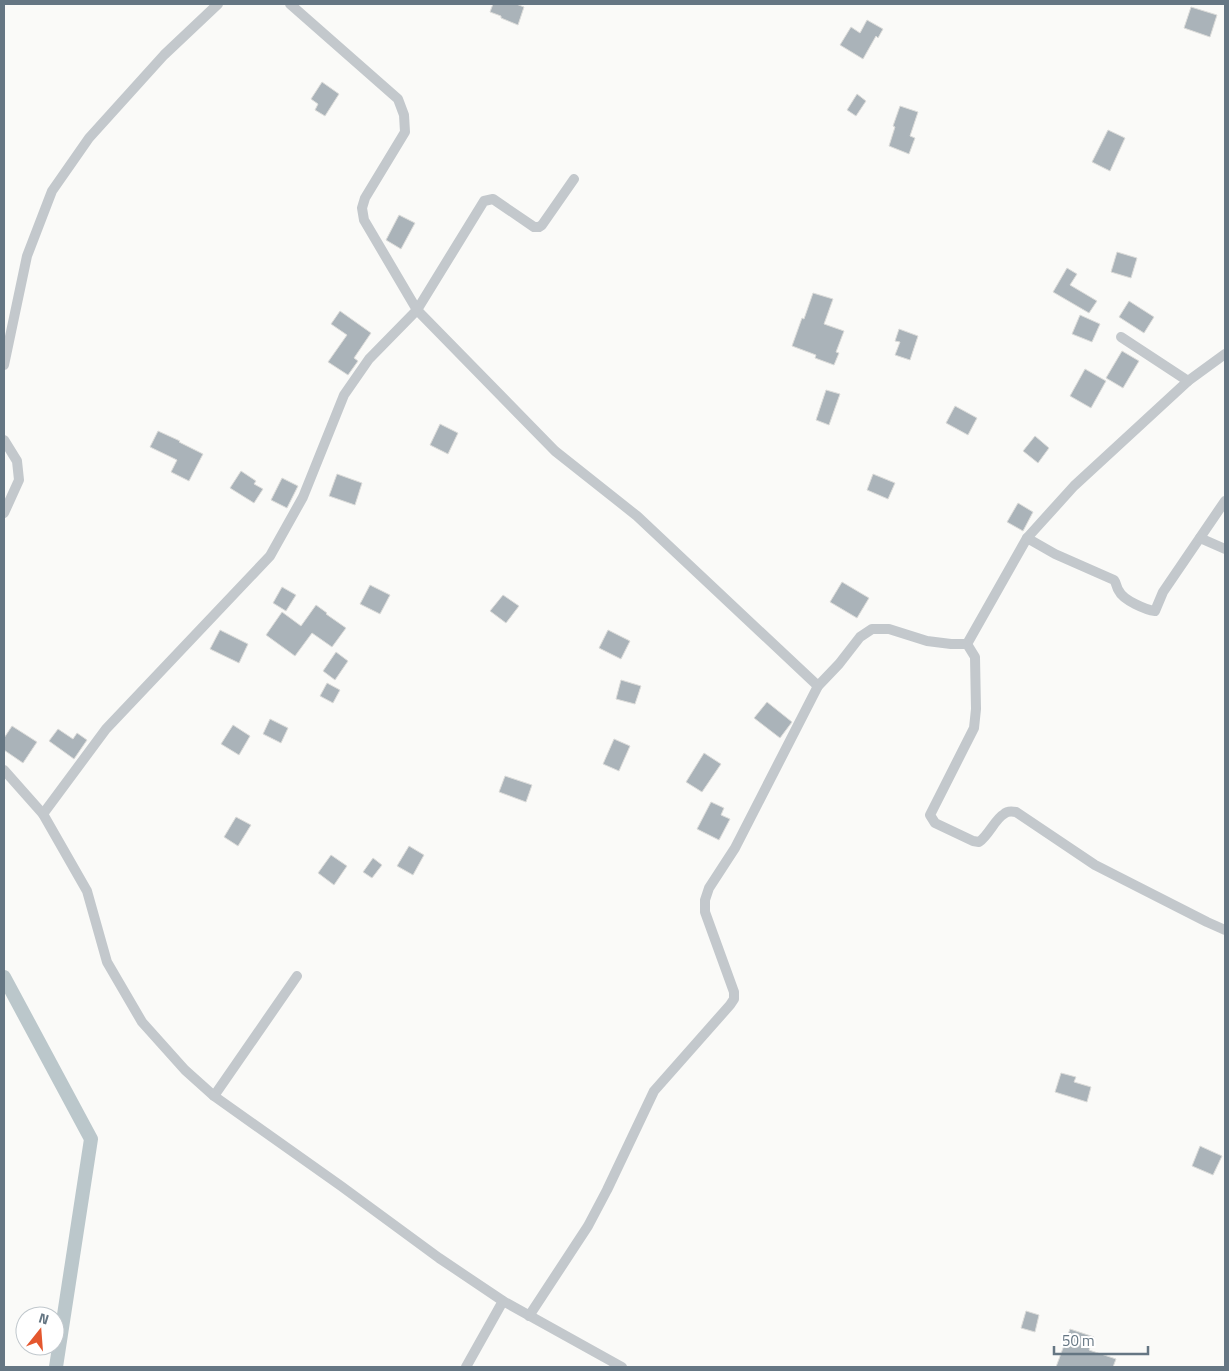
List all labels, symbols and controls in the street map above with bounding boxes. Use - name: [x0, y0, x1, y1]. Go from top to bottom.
- north arrow: [15, 1306, 65, 1356]
- text: N: [36, 1307, 52, 1330]
- scale bar: [1054, 1324, 1148, 1356]
- text: 50 m: [1062, 1329, 1095, 1352]

